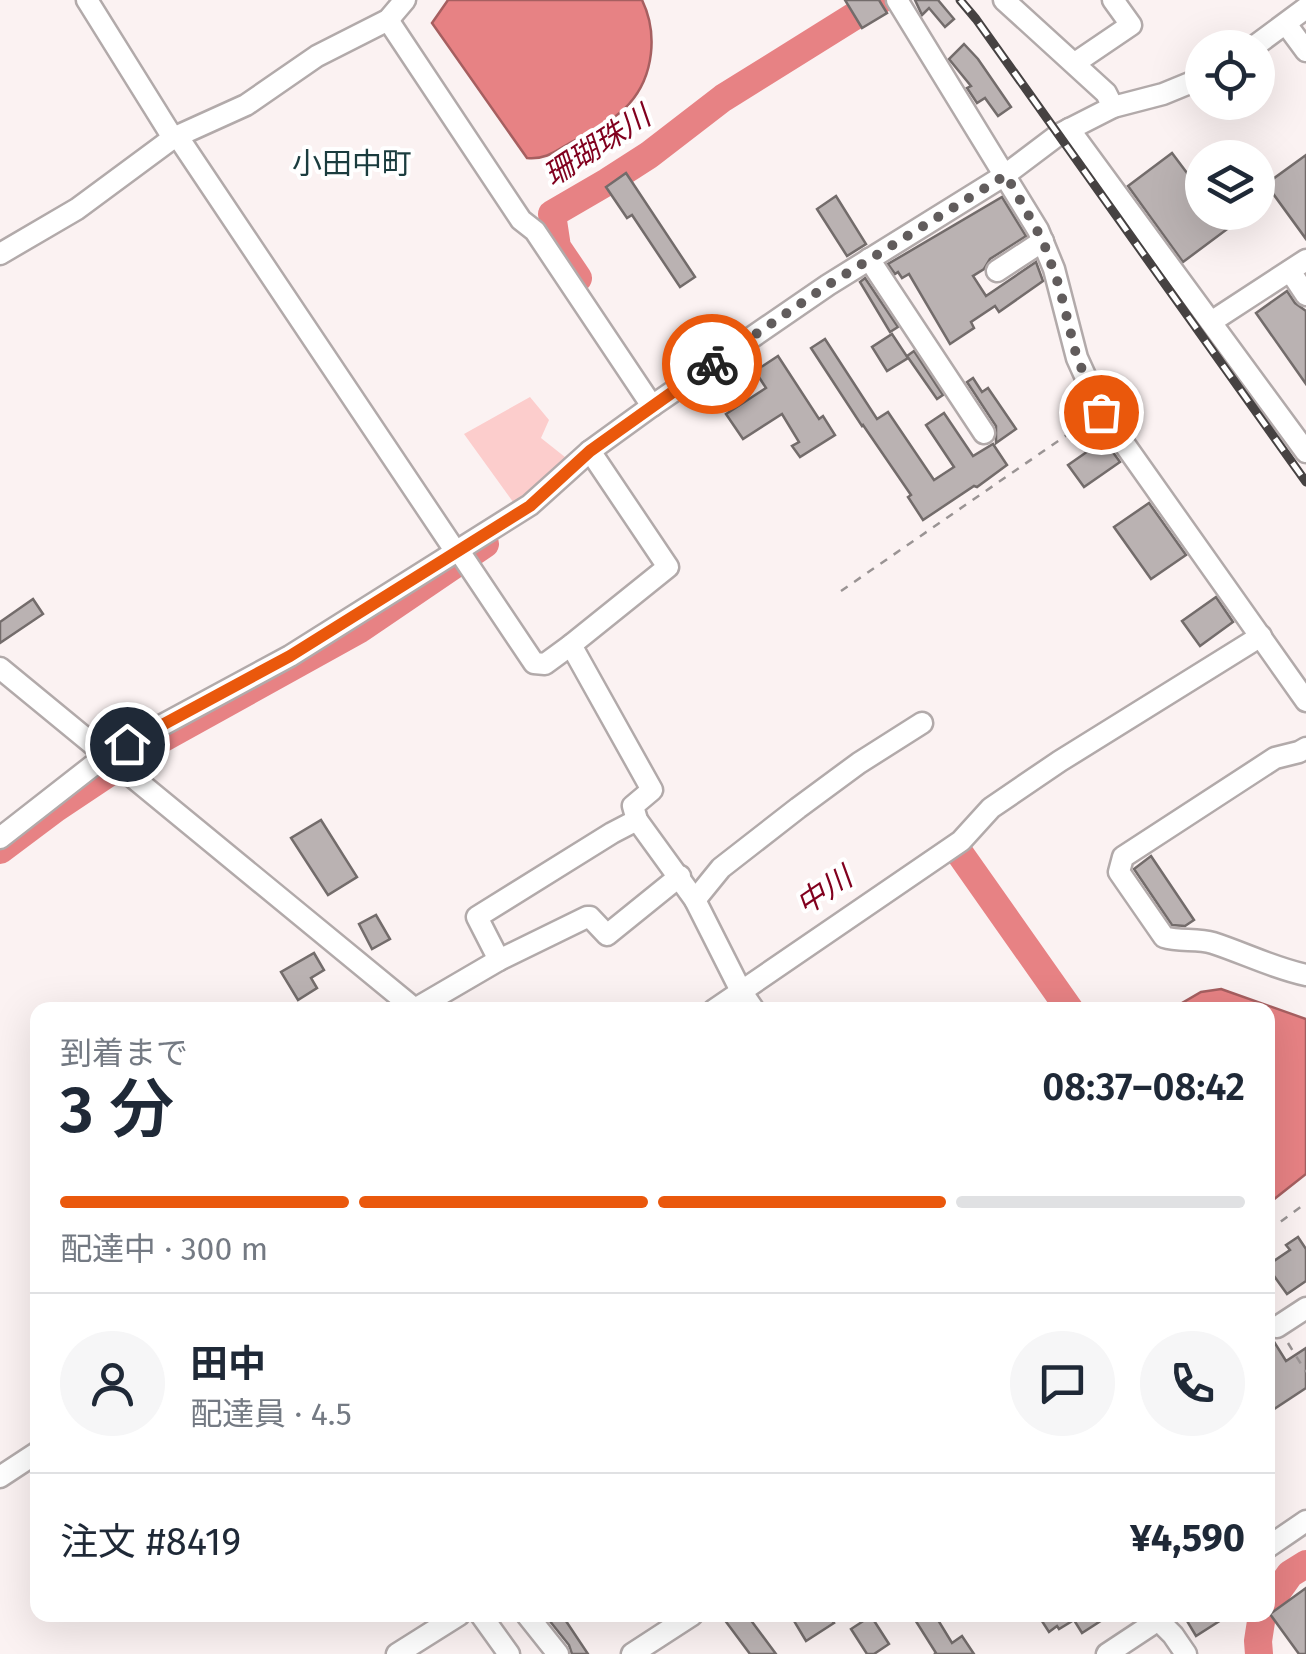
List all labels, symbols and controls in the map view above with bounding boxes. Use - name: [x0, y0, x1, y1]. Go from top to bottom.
- map controls: [1185, 30, 1275, 230]
- button: locate: [1185, 30, 1275, 120]
- water label: 珊瑚珠川: [537, 97, 660, 194]
- button: layers: [1185, 140, 1275, 230]
- district label: 小田中町: [292, 146, 412, 182]
- courier: [662, 314, 762, 414]
- icon: bike: [685, 337, 740, 392]
- pin: [1059, 370, 1144, 455]
- icon: bag: [1074, 385, 1129, 440]
- pin: [85, 702, 170, 787]
- icon: home: [100, 717, 155, 772]
- water label: 中川: [789, 858, 861, 923]
- text: 到着まで: [60, 1034, 188, 1072]
- text: 08:37–08:42: [1042, 1064, 1245, 1110]
- text: 3 分: [60, 1071, 174, 1149]
- text: 配達中 · 300 m: [60, 1230, 268, 1268]
- button: person: [60, 1331, 165, 1436]
- button: chat: [1010, 1331, 1115, 1436]
- button: phone: [1140, 1331, 1245, 1436]
- text: 田中: [190, 1341, 266, 1387]
- text: 配達員 · 4.5: [190, 1395, 352, 1433]
- text: ¥4,590: [1130, 1515, 1245, 1561]
- text: 注文 #8419: [60, 1519, 241, 1565]

